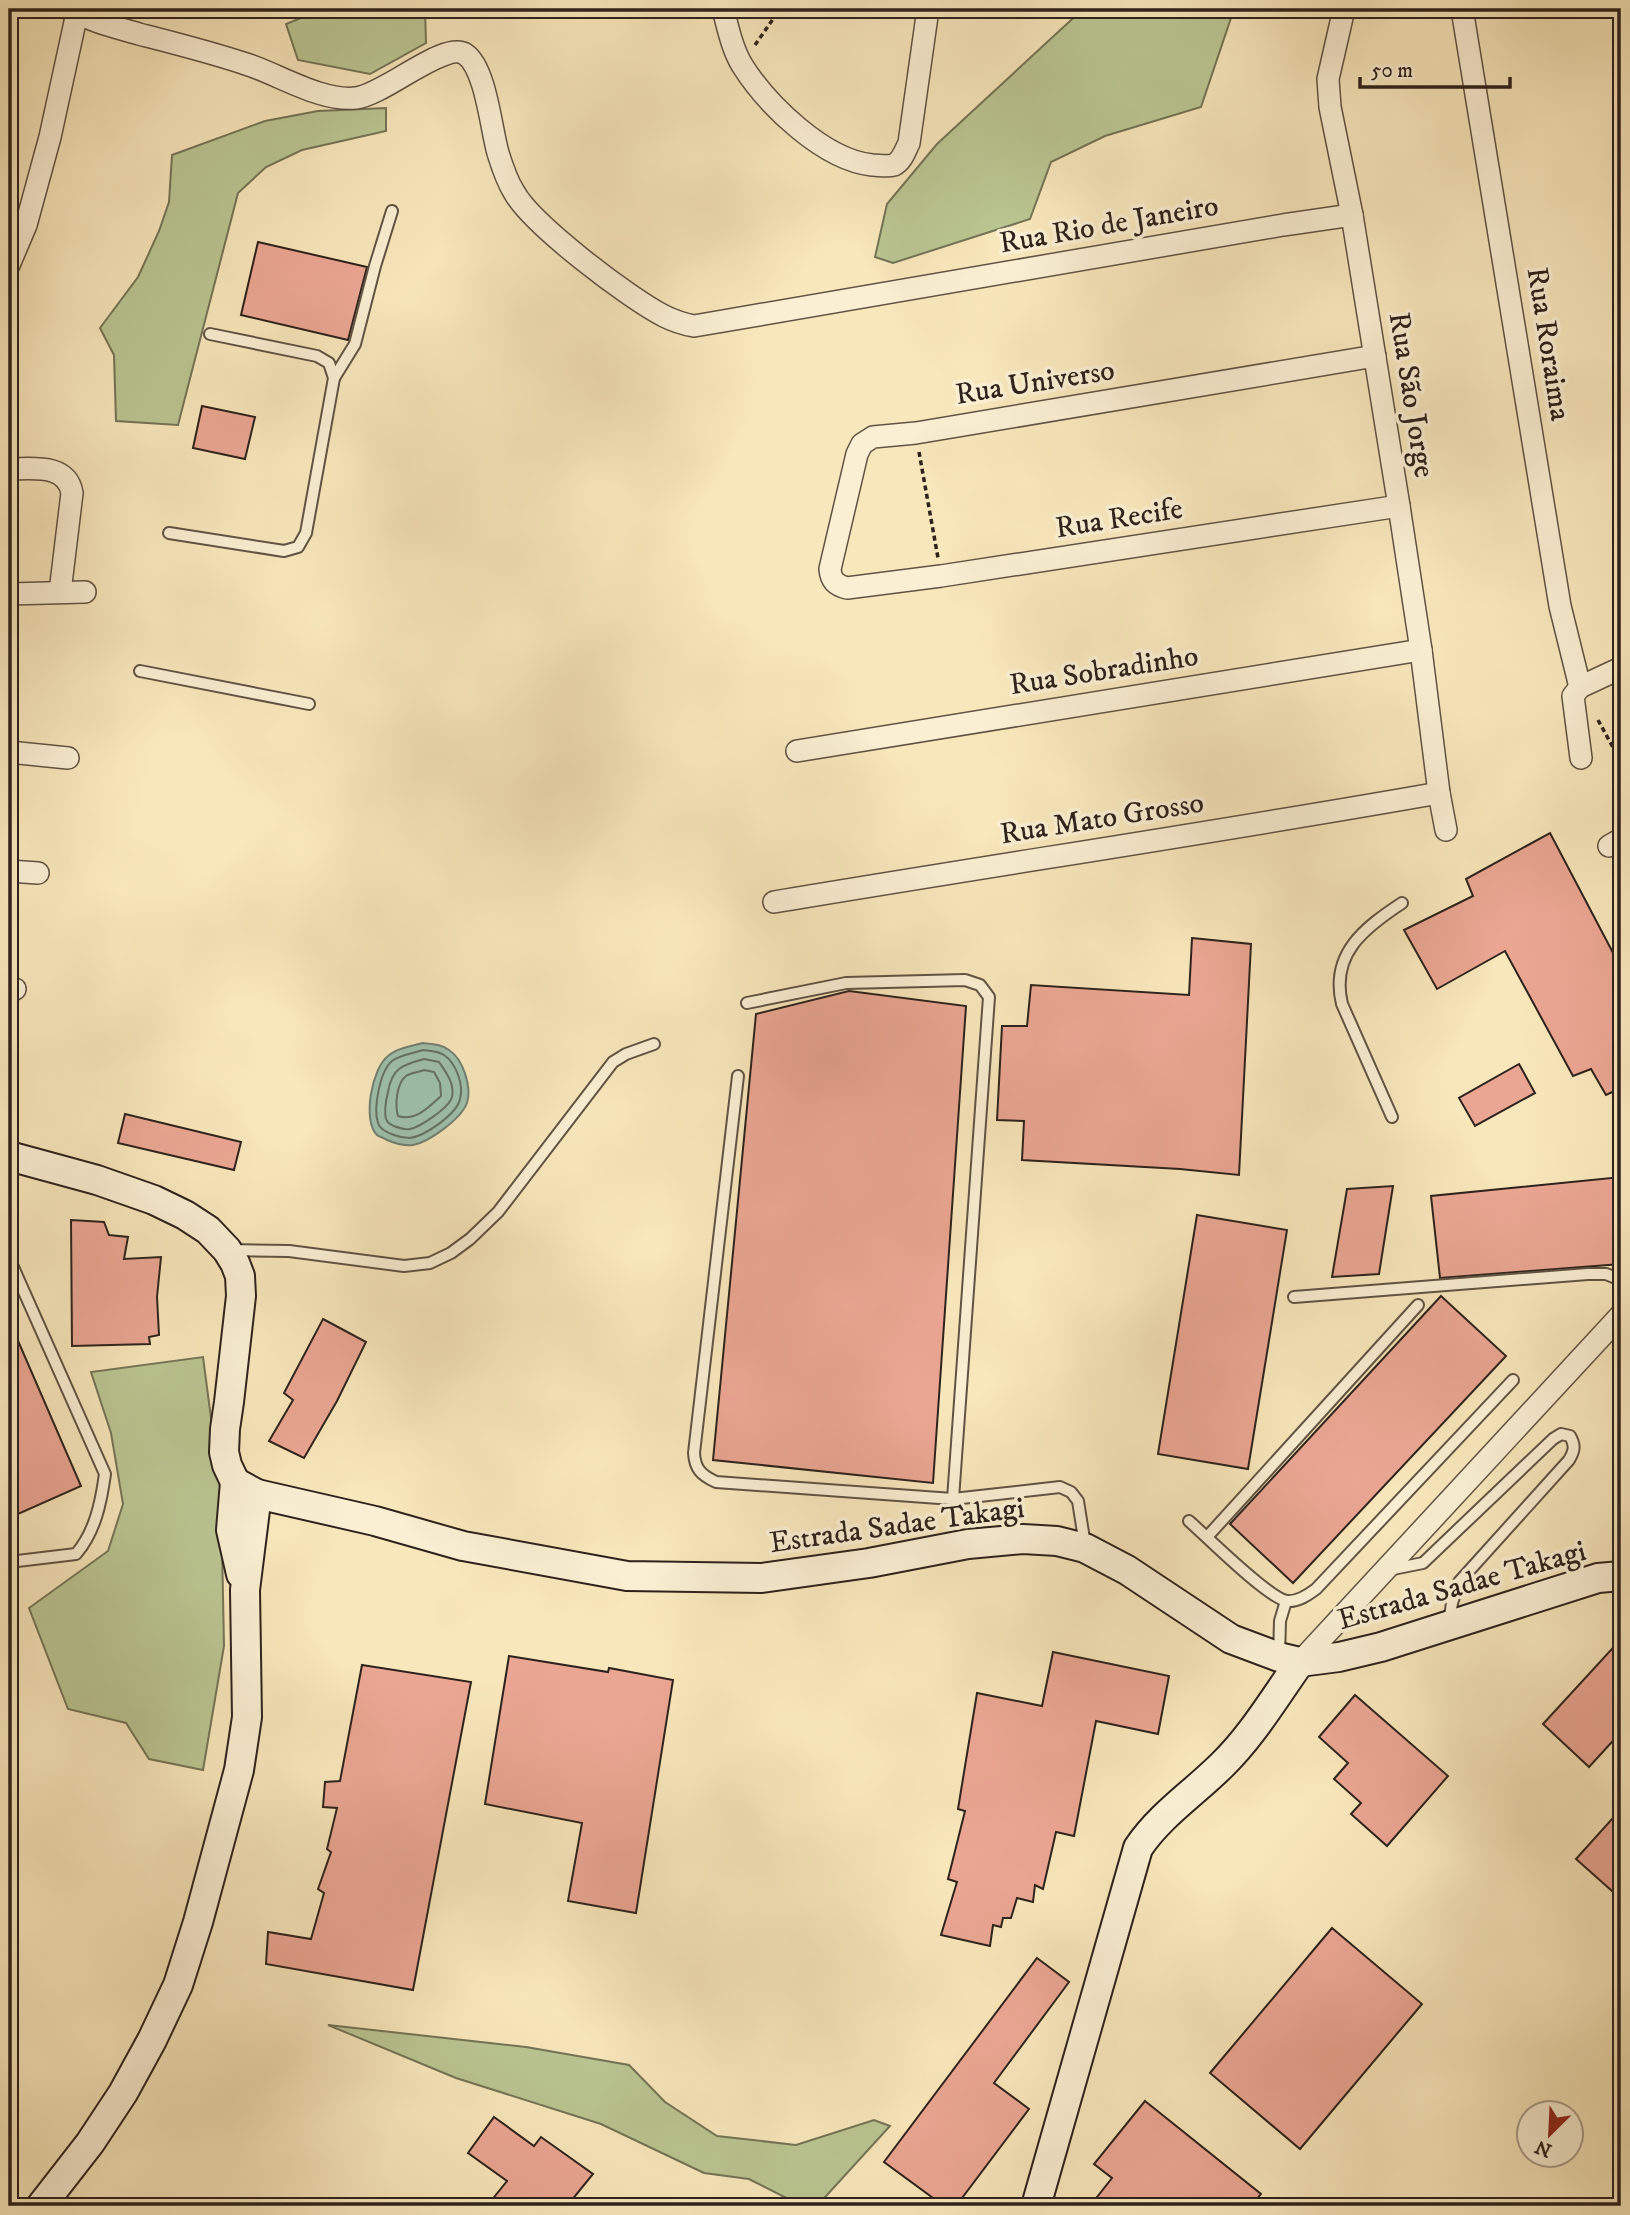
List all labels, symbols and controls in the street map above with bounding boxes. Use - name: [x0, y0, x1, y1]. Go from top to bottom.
- scale bar: [1360, 46, 1511, 90]
- text: 50 m: [1371, 58, 1413, 84]
- street label: Rua Rio de Janeiro: [997, 188, 1221, 262]
- street label: Rua Roraima: [1518, 265, 1578, 424]
- street label: Rua São Jorge: [1380, 310, 1442, 480]
- street label: Rua Universo: [953, 352, 1117, 414]
- street label: Rua Recife: [1053, 491, 1185, 547]
- street label: Rua Sobradinho: [1007, 638, 1201, 704]
- street label: Rua Mato Grosso: [997, 785, 1207, 853]
- street label: Estrada Sadae Takagi: [767, 1490, 1027, 1562]
- street label: Estrada Sadae Takagi: [1334, 1533, 1590, 1639]
- north arrow: [1514, 2100, 1584, 2170]
- text: N: [1532, 2134, 1556, 2162]

